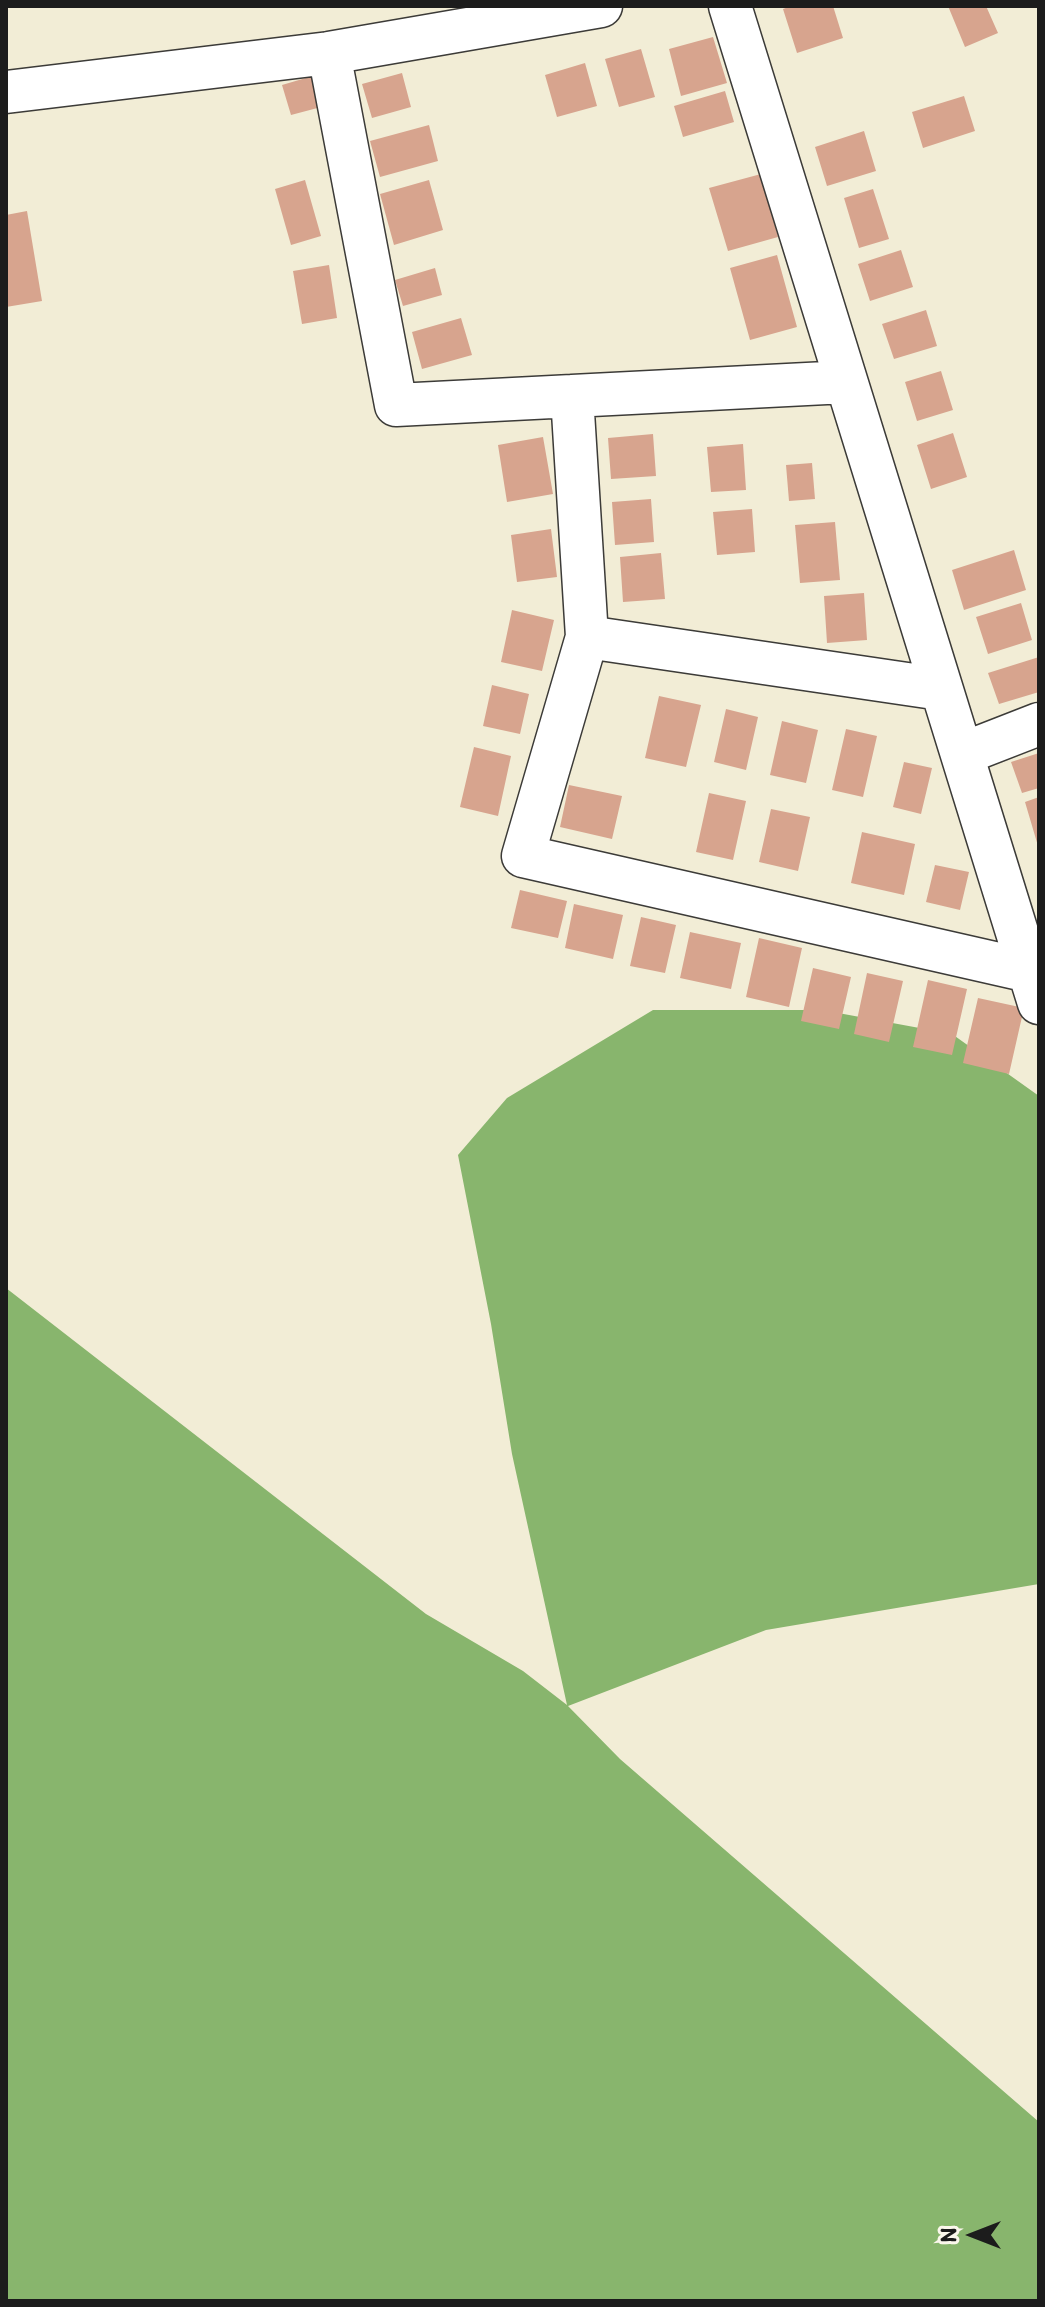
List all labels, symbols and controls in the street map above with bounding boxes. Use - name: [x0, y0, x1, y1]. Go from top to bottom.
- north arrow: [933, 2195, 1013, 2275]
- text: N: [935, 2228, 962, 2242]

